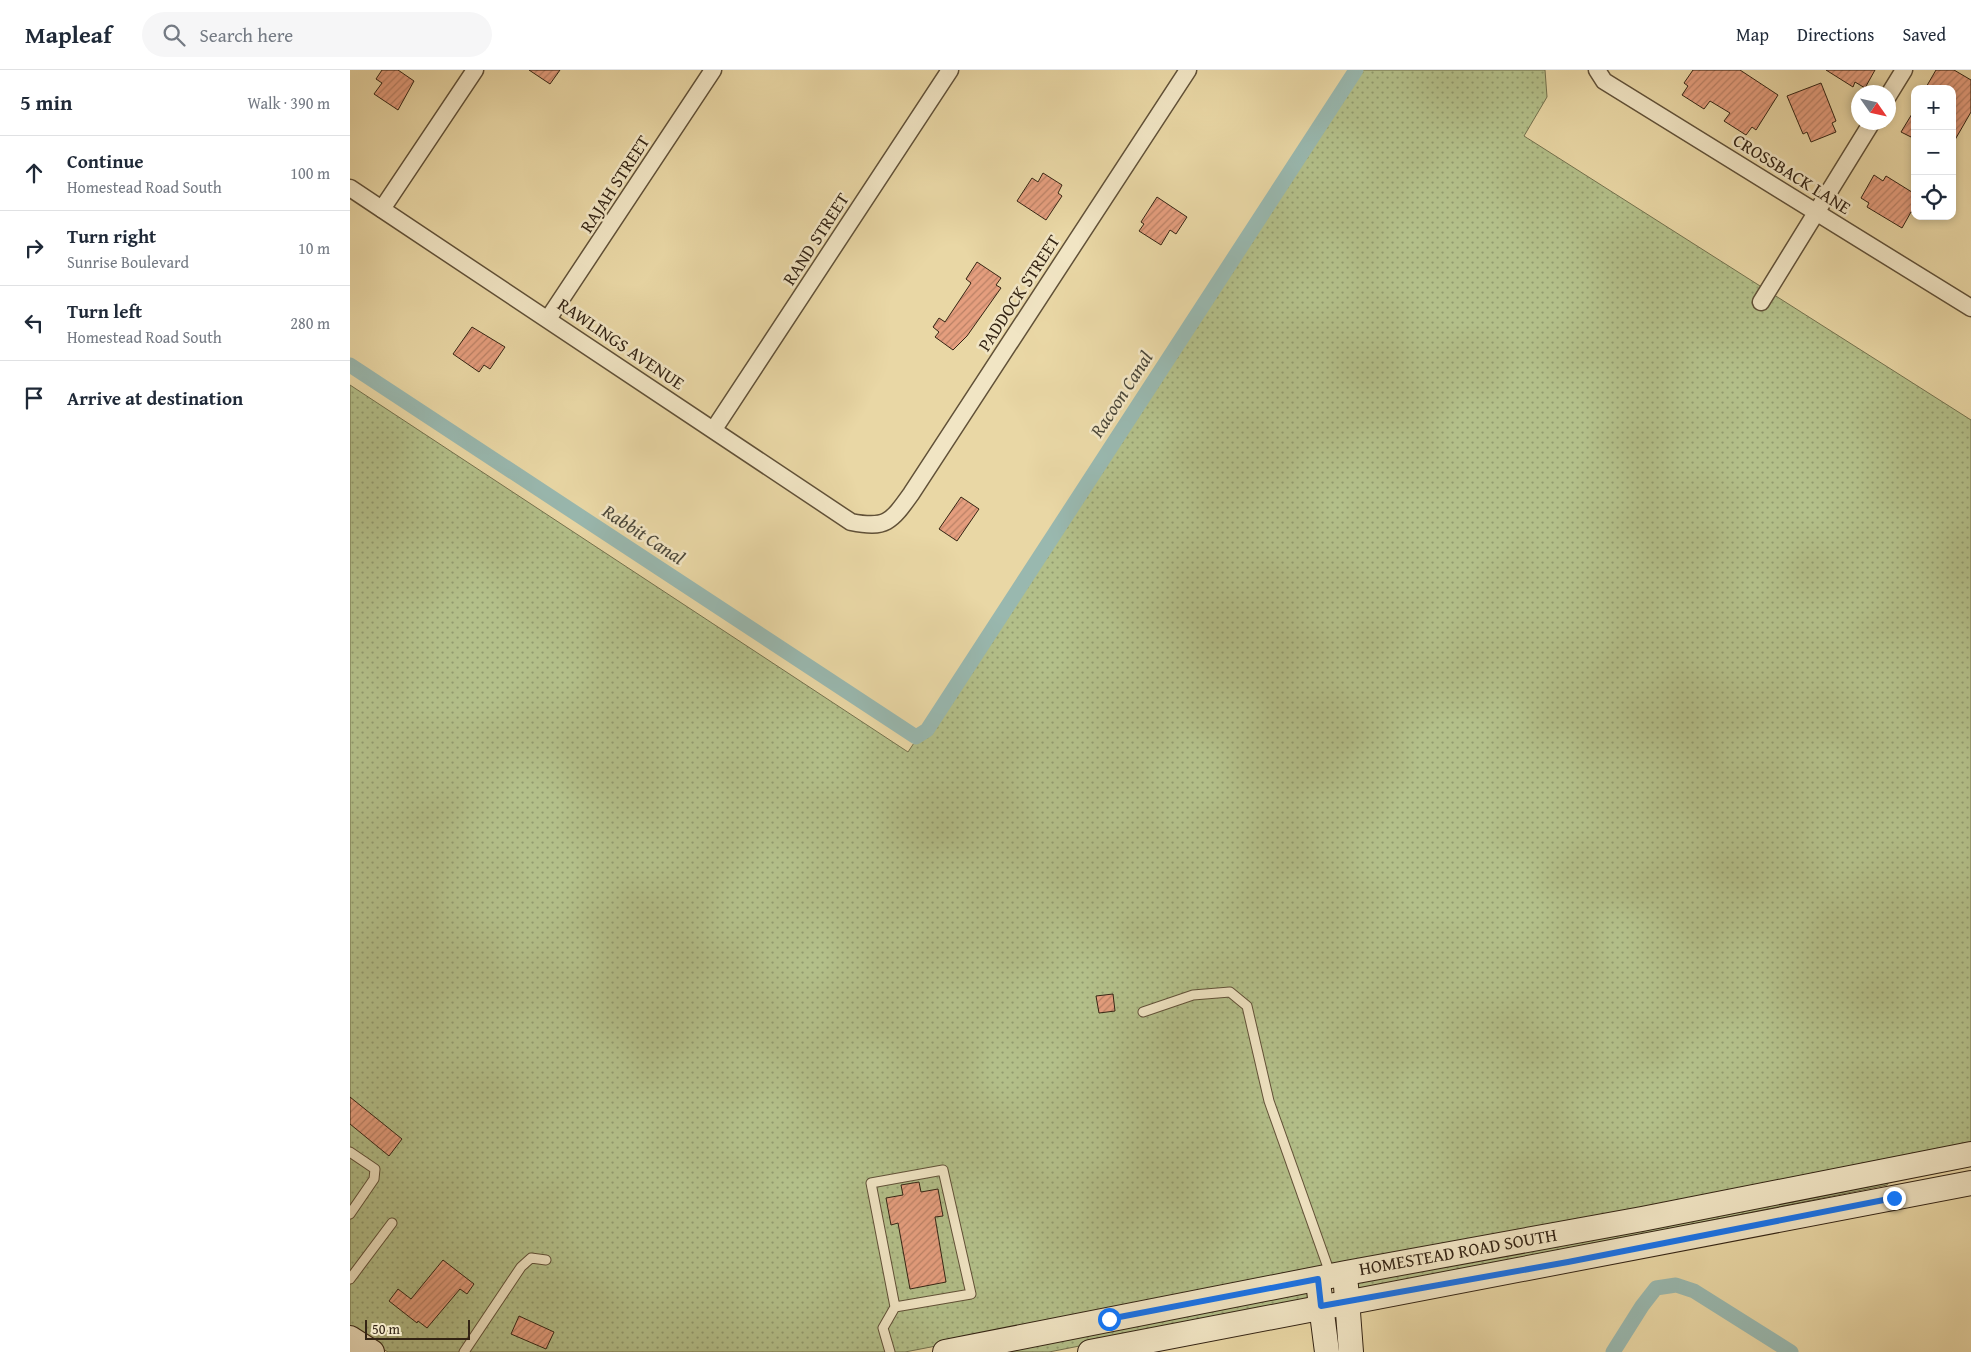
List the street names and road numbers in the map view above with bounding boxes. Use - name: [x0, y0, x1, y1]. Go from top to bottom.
- street label: CROSSBACK LANE: [1728, 126, 1856, 221]
- street label: RAJAH STREET: [573, 130, 656, 238]
- street label: RAND STREET: [776, 187, 856, 290]
- street label: PADDOCK STREET: [971, 229, 1066, 356]
- street label: RAWLINGS AVENUE: [552, 291, 690, 396]
- street label: HOMESTEAD ROAD SOUTH: [1357, 1221, 1559, 1282]

